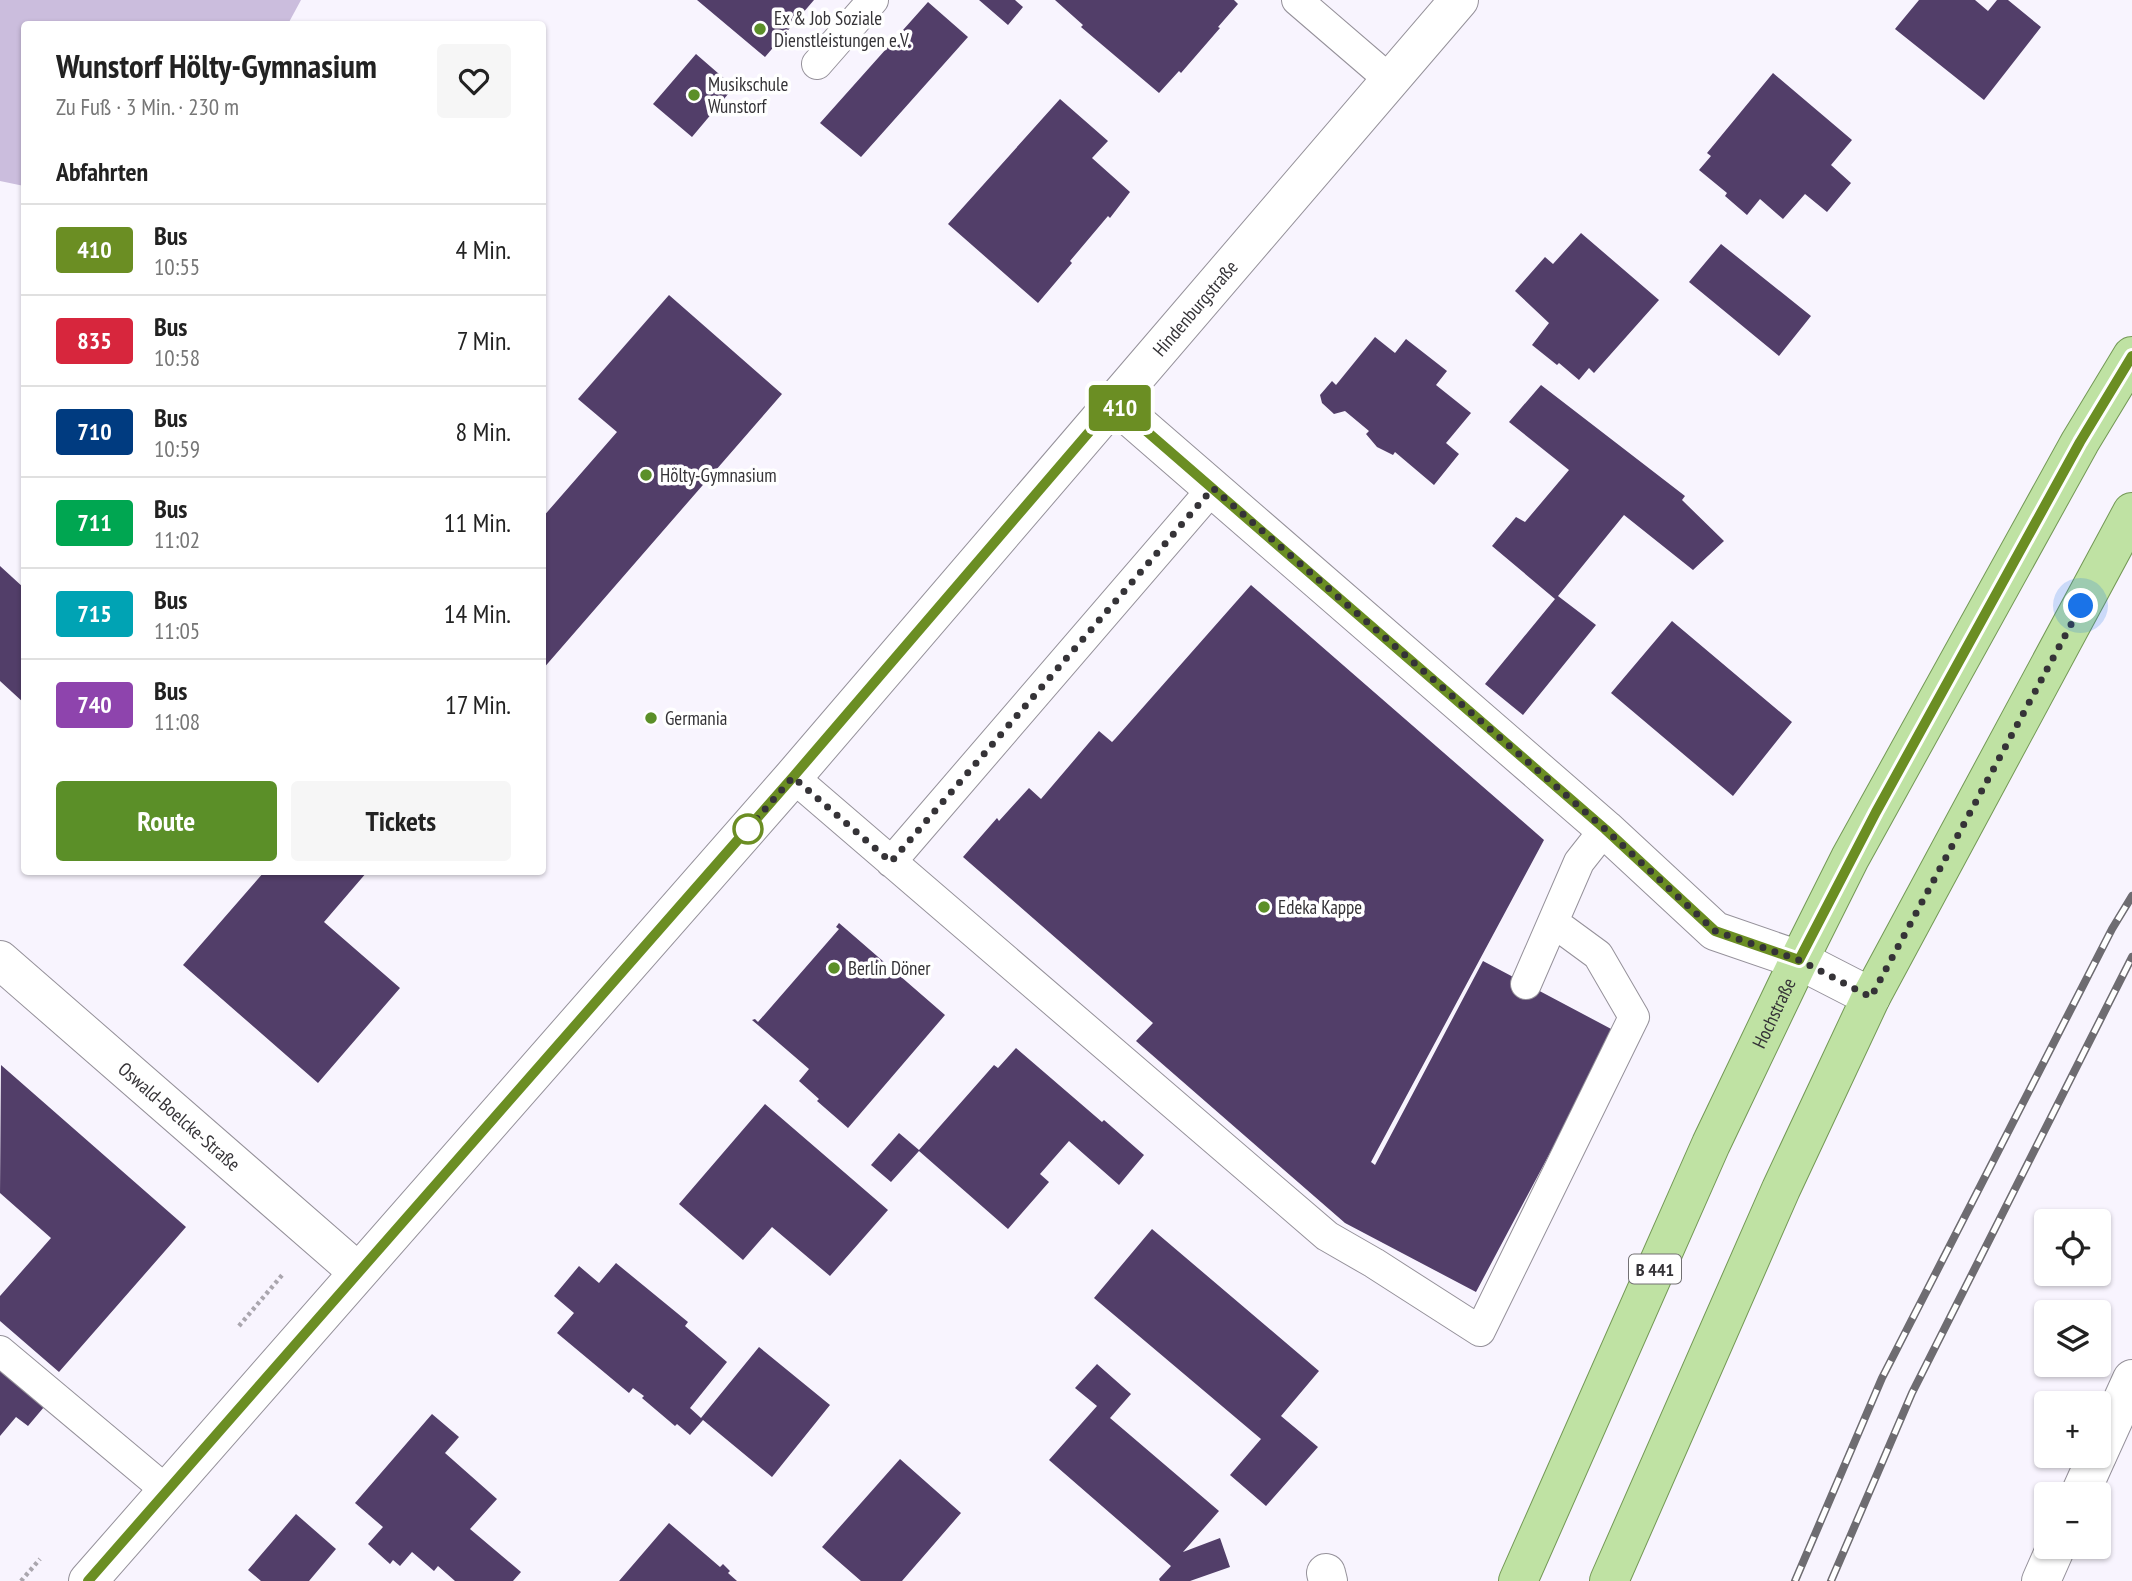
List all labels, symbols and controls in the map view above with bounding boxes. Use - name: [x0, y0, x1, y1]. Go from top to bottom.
- place label: Ex & Job Soziale Dienstleistungen e.V.: [774, 6, 911, 52]
- marker: Ex & Job Soziale Dienstleistungen e.V.: [752, 21, 768, 37]
- text: Wunstorf Hölty-Gymnasium: [56, 44, 377, 87]
- button: heart: [437, 44, 511, 118]
- place label: Musikschule Wunstorf: [708, 72, 788, 118]
- marker: Musikschule Wunstorf: [686, 87, 702, 103]
- text: Zu Fuß · 3 Min. · 230 m: [56, 92, 239, 121]
- text: Abfahrten: [56, 155, 148, 188]
- text: Bus: [154, 219, 187, 252]
- text: 4 Min.: [456, 233, 511, 266]
- text: 410: [77, 234, 112, 265]
- text: 10:55: [154, 252, 200, 281]
- street label: Hindenburgstraße: [1147, 255, 1243, 361]
- text: Bus: [154, 310, 187, 343]
- text: 7 Min.: [457, 324, 511, 357]
- text: 835: [77, 325, 112, 356]
- text: 10:58: [154, 343, 200, 372]
- line badge: 410: [1080, 385, 1160, 431]
- text: 410: [1103, 392, 1137, 423]
- text: Bus: [154, 401, 187, 434]
- text: 8 Min.: [456, 415, 511, 448]
- text: 710: [77, 416, 112, 447]
- text: 10:59: [154, 434, 200, 463]
- place label: Hölty-Gymnasium: [660, 463, 777, 487]
- marker: Hölty-Gymnasium: [638, 467, 654, 483]
- text: Bus: [154, 492, 187, 525]
- text: 11 Min.: [444, 506, 511, 539]
- text: 711: [77, 507, 112, 538]
- text: 11:02: [154, 525, 200, 554]
- text: Bus: [154, 583, 187, 616]
- your location: [2063, 588, 2098, 623]
- text: 14 Min.: [444, 597, 511, 630]
- text: 715: [77, 598, 112, 629]
- text: 11:05: [154, 616, 200, 645]
- text: Bus: [154, 674, 187, 707]
- text: 17 Min.: [445, 688, 511, 721]
- text: 740: [77, 689, 112, 720]
- place label: Germania: [665, 706, 727, 730]
- text: 11:08: [154, 707, 200, 736]
- marker: Germania: [643, 710, 659, 726]
- button: Route: [56, 781, 277, 861]
- button: Tickets: [291, 781, 511, 861]
- unlabelled marker: [733, 814, 763, 844]
- place label: Edeka Kappe: [1278, 895, 1362, 919]
- marker: Edeka Kappe: [1256, 899, 1272, 915]
- place label: Berlin Döner: [848, 956, 931, 980]
- marker: Berlin Döner: [826, 960, 842, 976]
- street label: Hochstraße: [1747, 974, 1801, 1052]
- street label: Oswald-Boelcke-Straße: [113, 1057, 245, 1176]
- map controls: [2034, 1209, 2111, 1559]
- button: locate: [2034, 1209, 2111, 1286]
- road number: B 441: [1629, 1254, 1681, 1284]
- button: layers: [2034, 1300, 2111, 1377]
- button: +: [2034, 1391, 2111, 1468]
- button: −: [2034, 1482, 2111, 1559]

